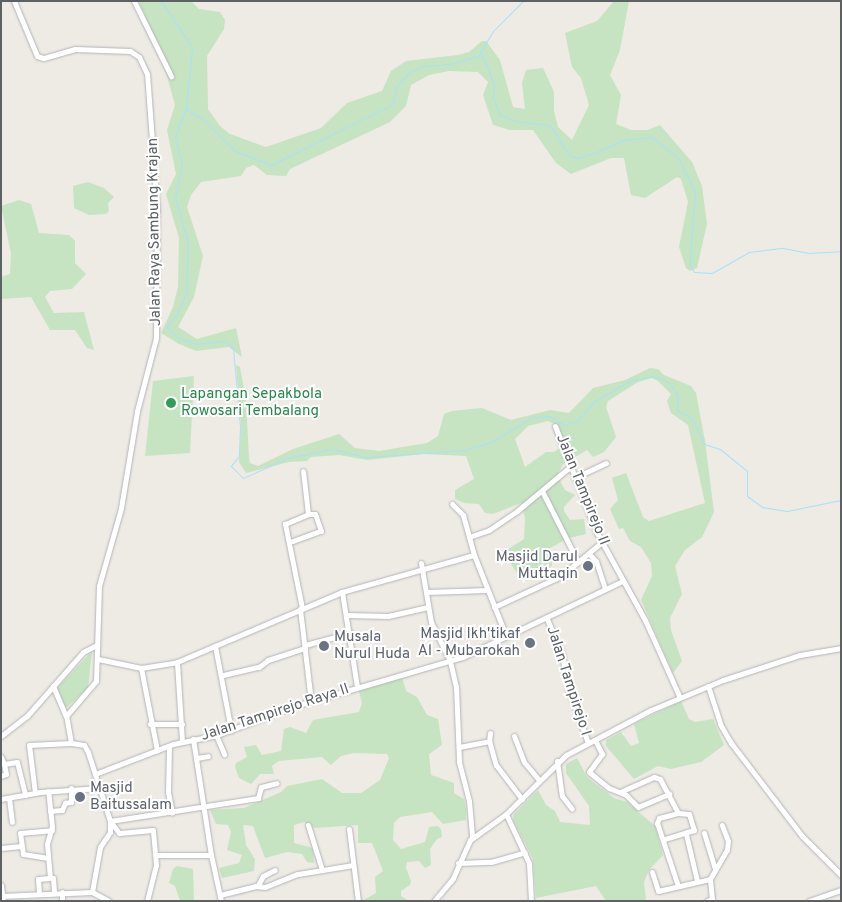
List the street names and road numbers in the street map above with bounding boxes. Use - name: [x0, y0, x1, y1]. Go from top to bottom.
- street label: Jalan Raya Sambung Krajan: [144, 138, 166, 326]
- street label: Jalan Tampirejo II: [551, 432, 613, 548]
- street label: Jalan Tampirejo I: [542, 624, 594, 738]
- street label: Jalan Tampirejo Raya II: [198, 680, 352, 746]

